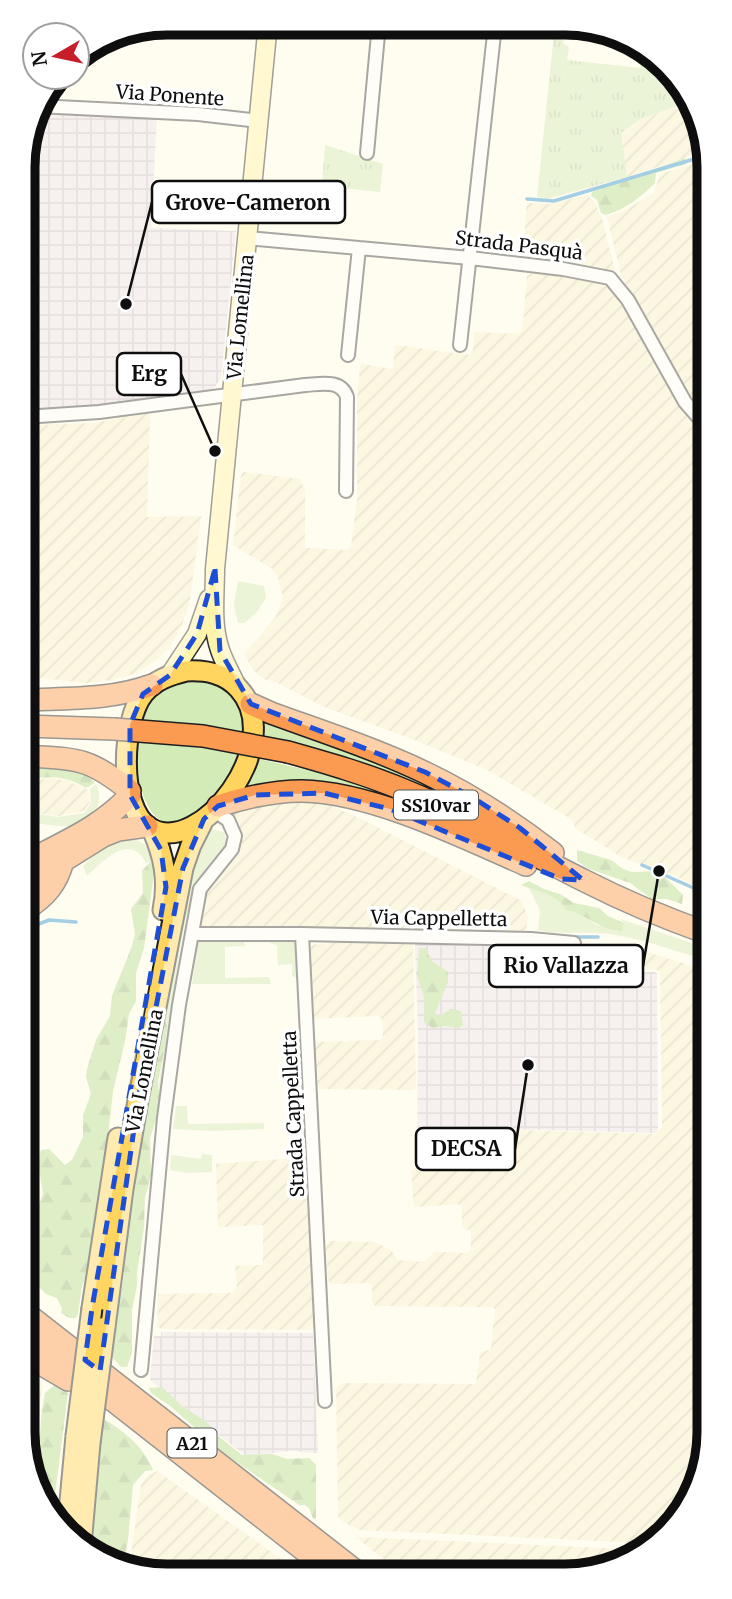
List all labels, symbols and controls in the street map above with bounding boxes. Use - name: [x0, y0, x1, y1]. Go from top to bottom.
- north arrow: [21, 21, 91, 91]
- text: N: [26, 49, 52, 68]
- street label: Via Ponente: [114, 79, 225, 111]
- callout: Grove-Cameron: [152, 181, 345, 223]
- text: Grove-Cameron: [165, 189, 331, 216]
- street label: Strada Pasquà: [454, 225, 584, 265]
- street label: Via Lomellina: [221, 253, 259, 382]
- callout: Erg: [117, 353, 181, 395]
- text: Erg: [131, 360, 167, 387]
- road number: SS10var: [394, 790, 478, 820]
- street label: Via Cappelletta: [369, 905, 508, 931]
- callout: Rio Vallazza: [489, 945, 643, 987]
- text: Rio Vallazza: [503, 952, 629, 979]
- street label: Via Lomellina: [120, 1007, 168, 1136]
- street label: Strada Cappelletta: [277, 1030, 309, 1198]
- callout: DECSA: [416, 1128, 515, 1170]
- text: DECSA: [431, 1135, 502, 1162]
- road number: A21: [168, 1428, 216, 1458]

